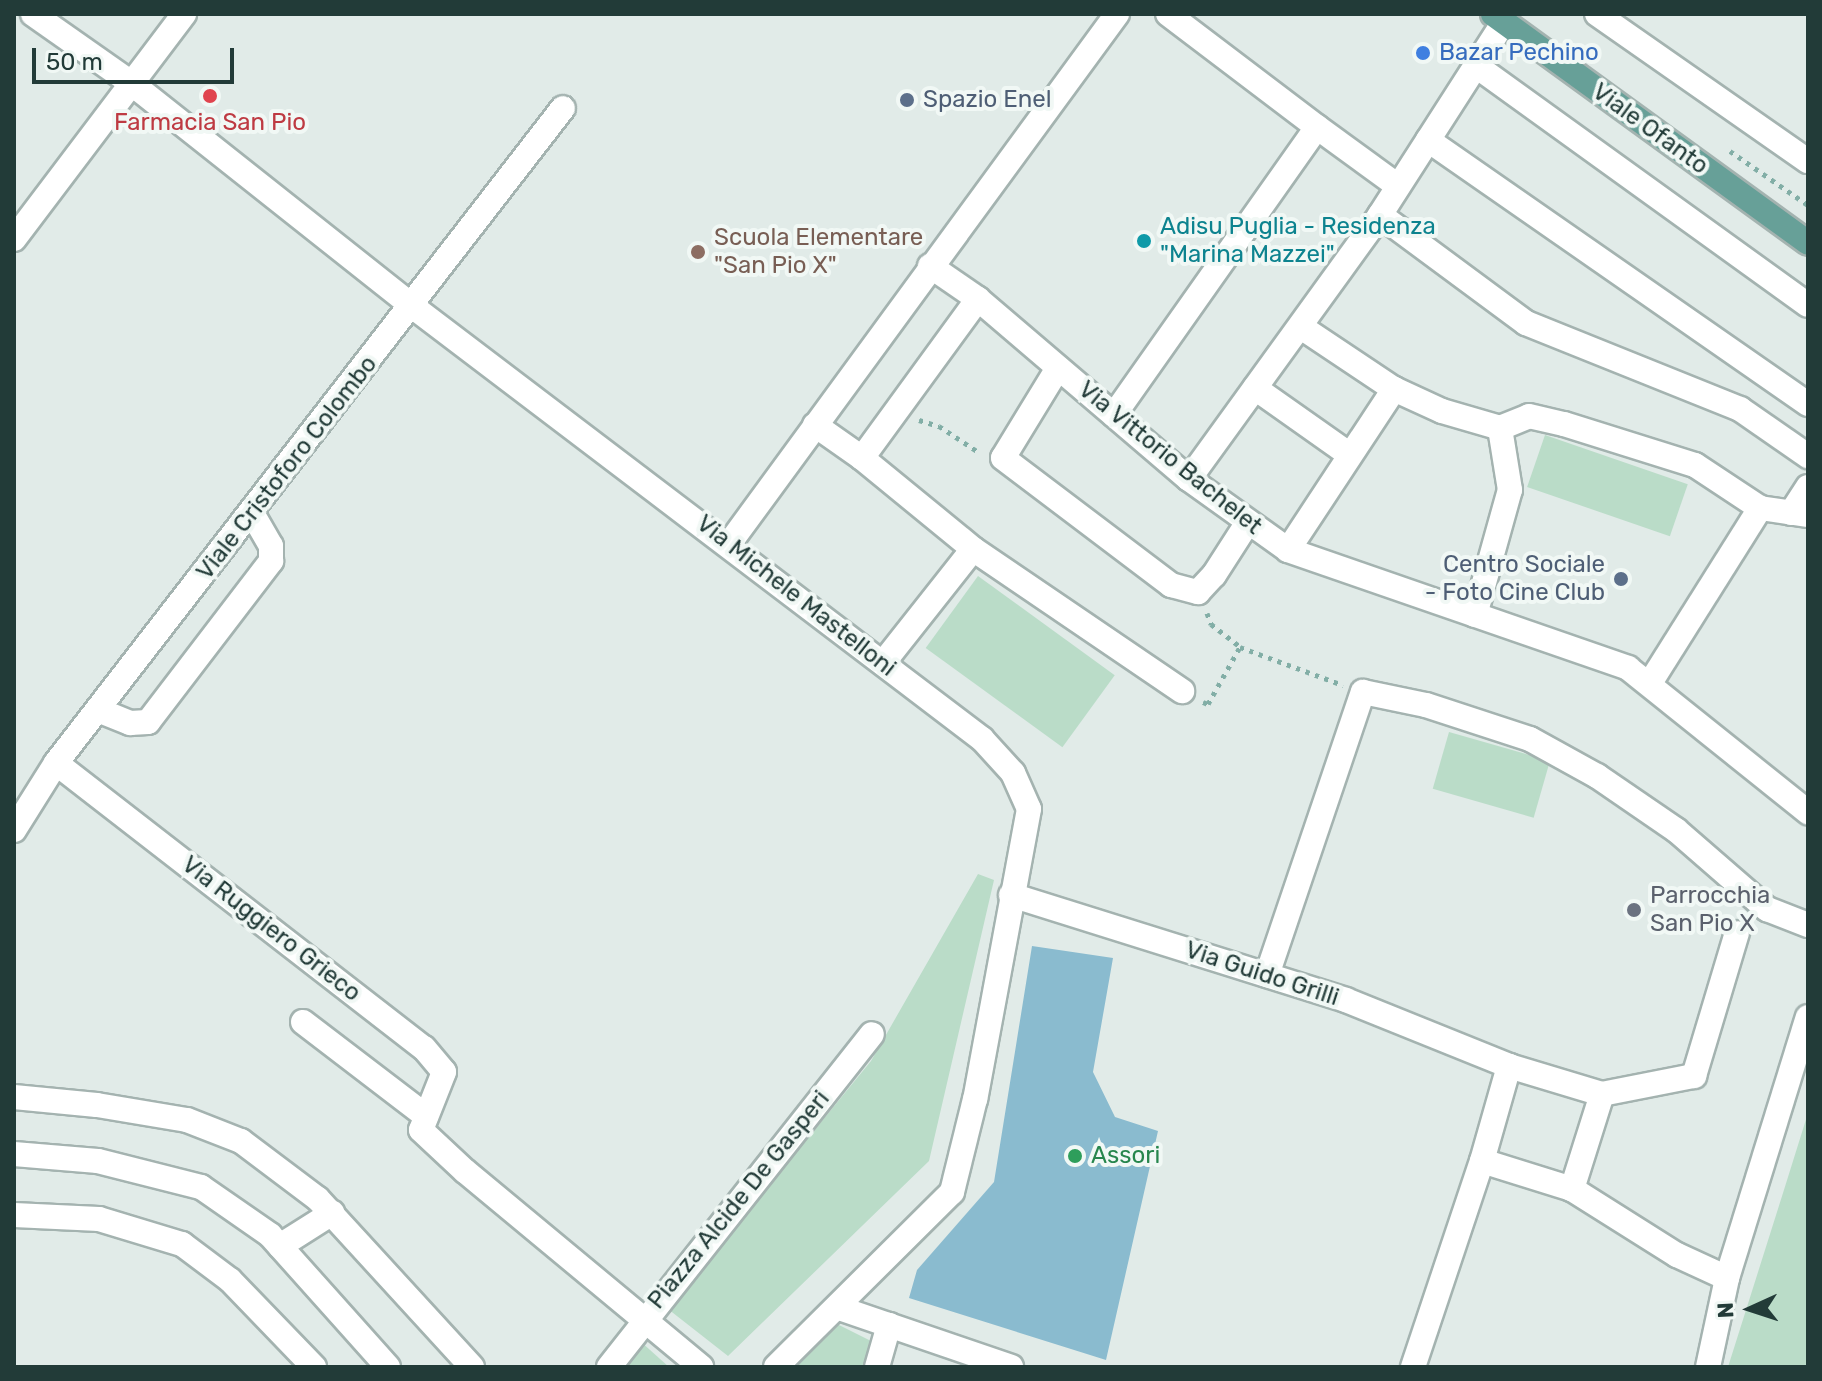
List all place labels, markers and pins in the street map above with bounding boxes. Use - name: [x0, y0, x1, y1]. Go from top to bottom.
- place label: Bazar Pechino: [1439, 39, 1599, 67]
- marker: Bazar Pechino: [1414, 44, 1432, 62]
- place label: Spazio Enel: [923, 86, 1052, 114]
- marker: Farmacia San Pio: [201, 87, 219, 105]
- marker: Spazio Enel: [898, 91, 916, 109]
- place label: Farmacia San Pio: [114, 109, 306, 137]
- place label: Adisu Puglia - Residenza "Marina Mazzei": [1160, 213, 1436, 269]
- place label: Scuola Elementare "San Pio X": [714, 224, 923, 280]
- marker: Adisu Puglia - Residenza "Marina Mazzei": [1135, 232, 1153, 250]
- marker: Scuola Elementare "San Pio X": [689, 243, 707, 261]
- place label: Centro Sociale - Foto Cine Club: [1425, 551, 1605, 607]
- marker: Centro Sociale - Foto Cine Club: [1612, 570, 1630, 588]
- place label: Parrocchia San Pio X: [1650, 882, 1770, 938]
- marker: Parrocchia San Pio X: [1625, 901, 1643, 919]
- place label: Assori: [1091, 1142, 1160, 1170]
- marker: Assori: [1066, 1147, 1084, 1165]

